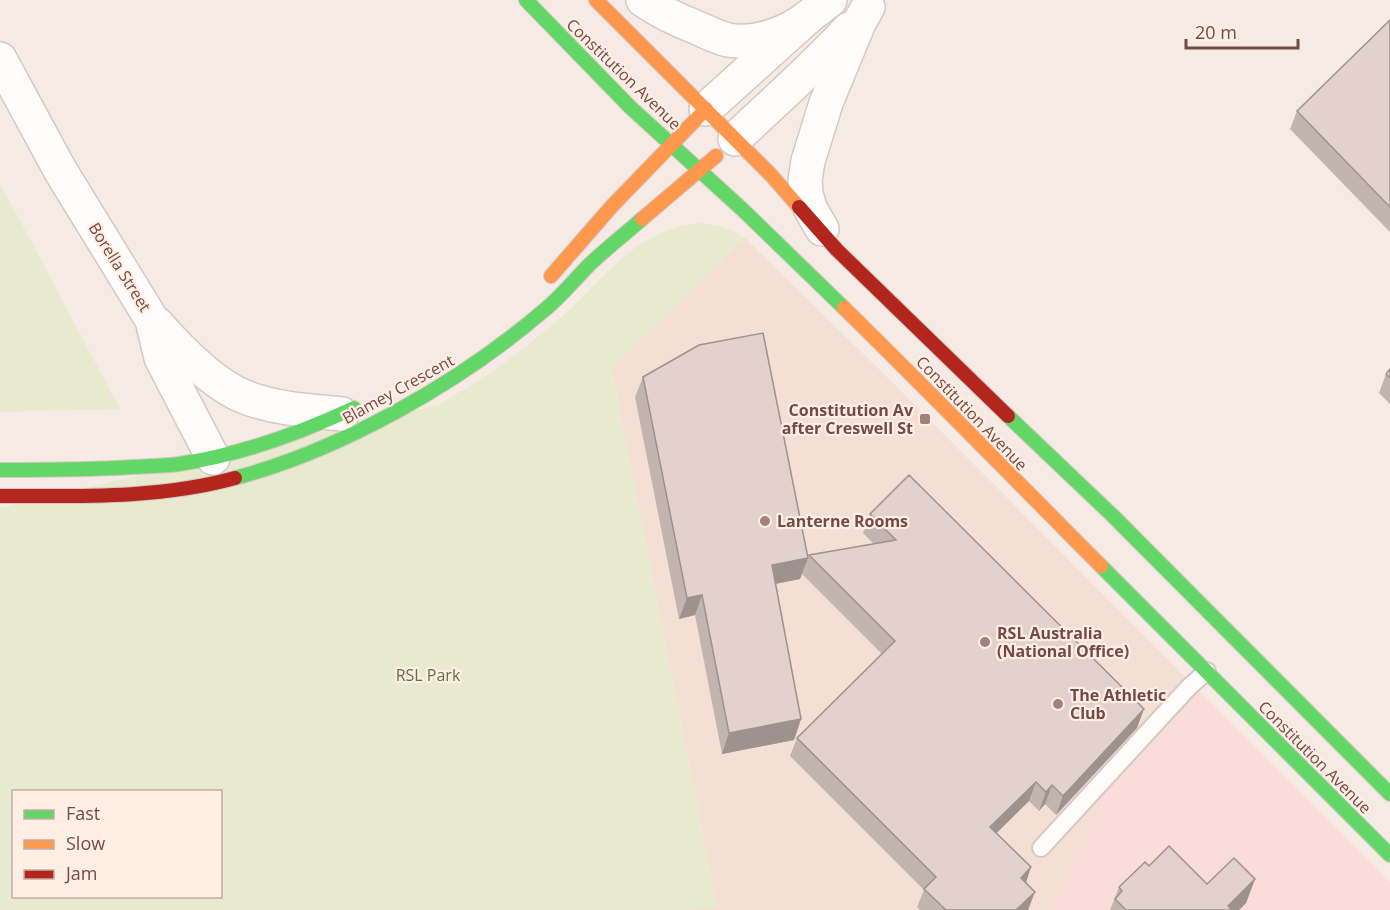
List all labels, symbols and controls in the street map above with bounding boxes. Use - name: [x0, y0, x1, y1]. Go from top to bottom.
- scale bar: [1186, 12, 1298, 50]
- street label: Constitution Avenue: [562, 13, 686, 135]
- text: 20 m: [1195, 20, 1237, 44]
- street label: Borella Street: [84, 218, 156, 316]
- street label: Blamey Crescent: [338, 349, 458, 429]
- street label: Constitution Avenue: [911, 351, 1033, 475]
- place label: Constitution Av after Creswell St: [782, 399, 914, 439]
- marker: Constitution Av after Creswell St: [918, 412, 932, 426]
- place label: Lanterne Rooms: [777, 510, 908, 532]
- marker: Lanterne Rooms: [758, 514, 772, 528]
- place label: RSL Australia (National Office): [997, 622, 1129, 662]
- marker: RSL Australia (National Office): [978, 635, 992, 649]
- park label: RSL Park: [396, 664, 461, 686]
- place label: The Athletic Club: [1070, 684, 1166, 724]
- street label: Constitution Avenue: [1254, 696, 1376, 818]
- marker: The Athletic Club: [1051, 697, 1065, 711]
- legend: [12, 790, 222, 898]
- text: Fast: [66, 801, 100, 825]
- text: Slow: [66, 831, 105, 855]
- text: Jam: [64, 861, 98, 885]

